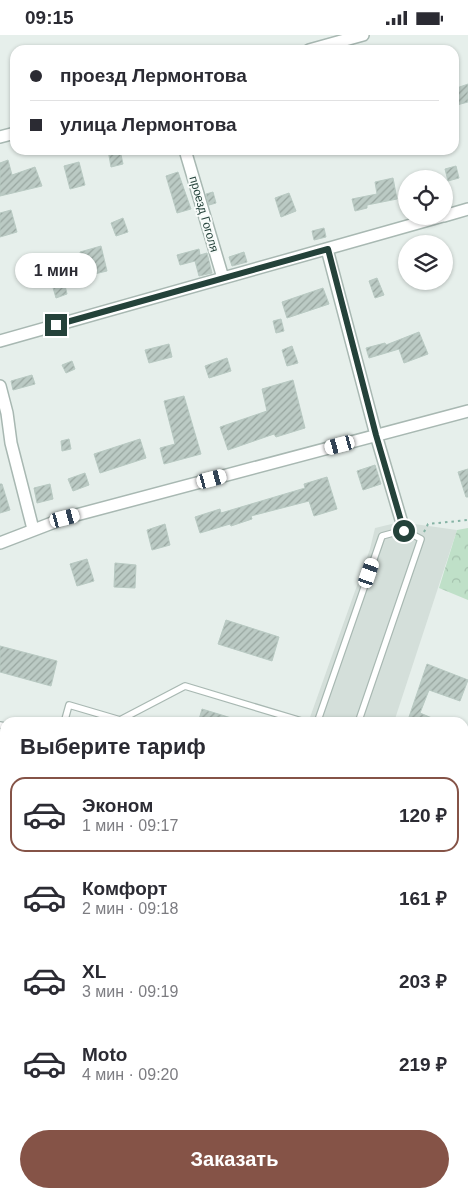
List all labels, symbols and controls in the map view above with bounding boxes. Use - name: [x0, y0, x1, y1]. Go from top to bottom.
- text: 09:15: [25, 7, 74, 28]
- text: проезд Лермонтова: [60, 65, 247, 86]
- text: улица Лермонтова: [60, 114, 237, 135]
- map controls: [398, 170, 453, 290]
- button: locate: [398, 170, 453, 225]
- street label: проезд Гоголя: [186, 174, 222, 254]
- button: layers: [398, 235, 453, 290]
- callout: 1 мин: [15, 253, 97, 287]
- text: 1 мин: [34, 262, 78, 279]
- route end: [45, 314, 67, 336]
- car: [323, 434, 356, 456]
- car: [195, 468, 228, 490]
- car: [48, 507, 81, 529]
- route start: [393, 520, 415, 542]
- car: [357, 556, 380, 590]
- text: Выберите тариф: [20, 734, 206, 759]
- icon: car: [22, 792, 67, 837]
- text: Эконом: [82, 795, 153, 816]
- text: 120 ₽: [399, 805, 447, 826]
- text: 1 мин · 09:17: [82, 817, 178, 834]
- icon: car: [22, 875, 67, 920]
- text: Комфорт: [82, 878, 167, 899]
- text: 161 ₽: [399, 888, 447, 909]
- text: 2 мин · 09:18: [82, 900, 178, 917]
- icon: car: [22, 958, 67, 1003]
- text: XL: [82, 961, 106, 982]
- text: 203 ₽: [399, 971, 447, 992]
- text: 3 мин · 09:19: [82, 983, 178, 1000]
- icon: car: [22, 1041, 67, 1086]
- text: Moto: [82, 1044, 127, 1065]
- text: 219 ₽: [399, 1054, 447, 1075]
- text: 4 мин · 09:20: [82, 1066, 178, 1083]
- button: Заказать: [20, 1130, 449, 1188]

